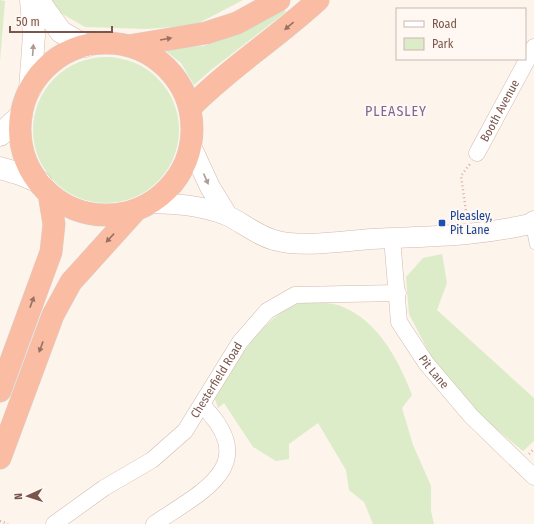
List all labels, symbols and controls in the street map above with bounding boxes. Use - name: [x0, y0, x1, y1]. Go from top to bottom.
- scale bar: [10, 8, 112, 34]
- legend: [396, 8, 526, 60]
- text: 50 m: [16, 15, 40, 29]
- text: Road: [432, 17, 457, 31]
- one-way arrow: [283, 21, 294, 30]
- one-way arrow: [160, 36, 173, 42]
- text: Park: [432, 37, 454, 51]
- one-way arrow: [29, 44, 36, 56]
- street label: Booth Avenue: [477, 77, 522, 144]
- district label: PLEASLEY: [365, 103, 427, 120]
- one-way arrow: [203, 174, 209, 185]
- place label: Pleasley, Pit Lane: [450, 209, 492, 237]
- marker: Pleasley, Pit Lane: [437, 218, 447, 228]
- one-way arrow: [105, 233, 114, 243]
- one-way arrow: [30, 296, 36, 308]
- street label: Chesterfield Road: [188, 339, 245, 421]
- one-way arrow: [37, 341, 43, 353]
- street label: Pit Lane: [416, 352, 452, 391]
- north arrow: [8, 476, 48, 516]
- text: N: [12, 493, 25, 500]

